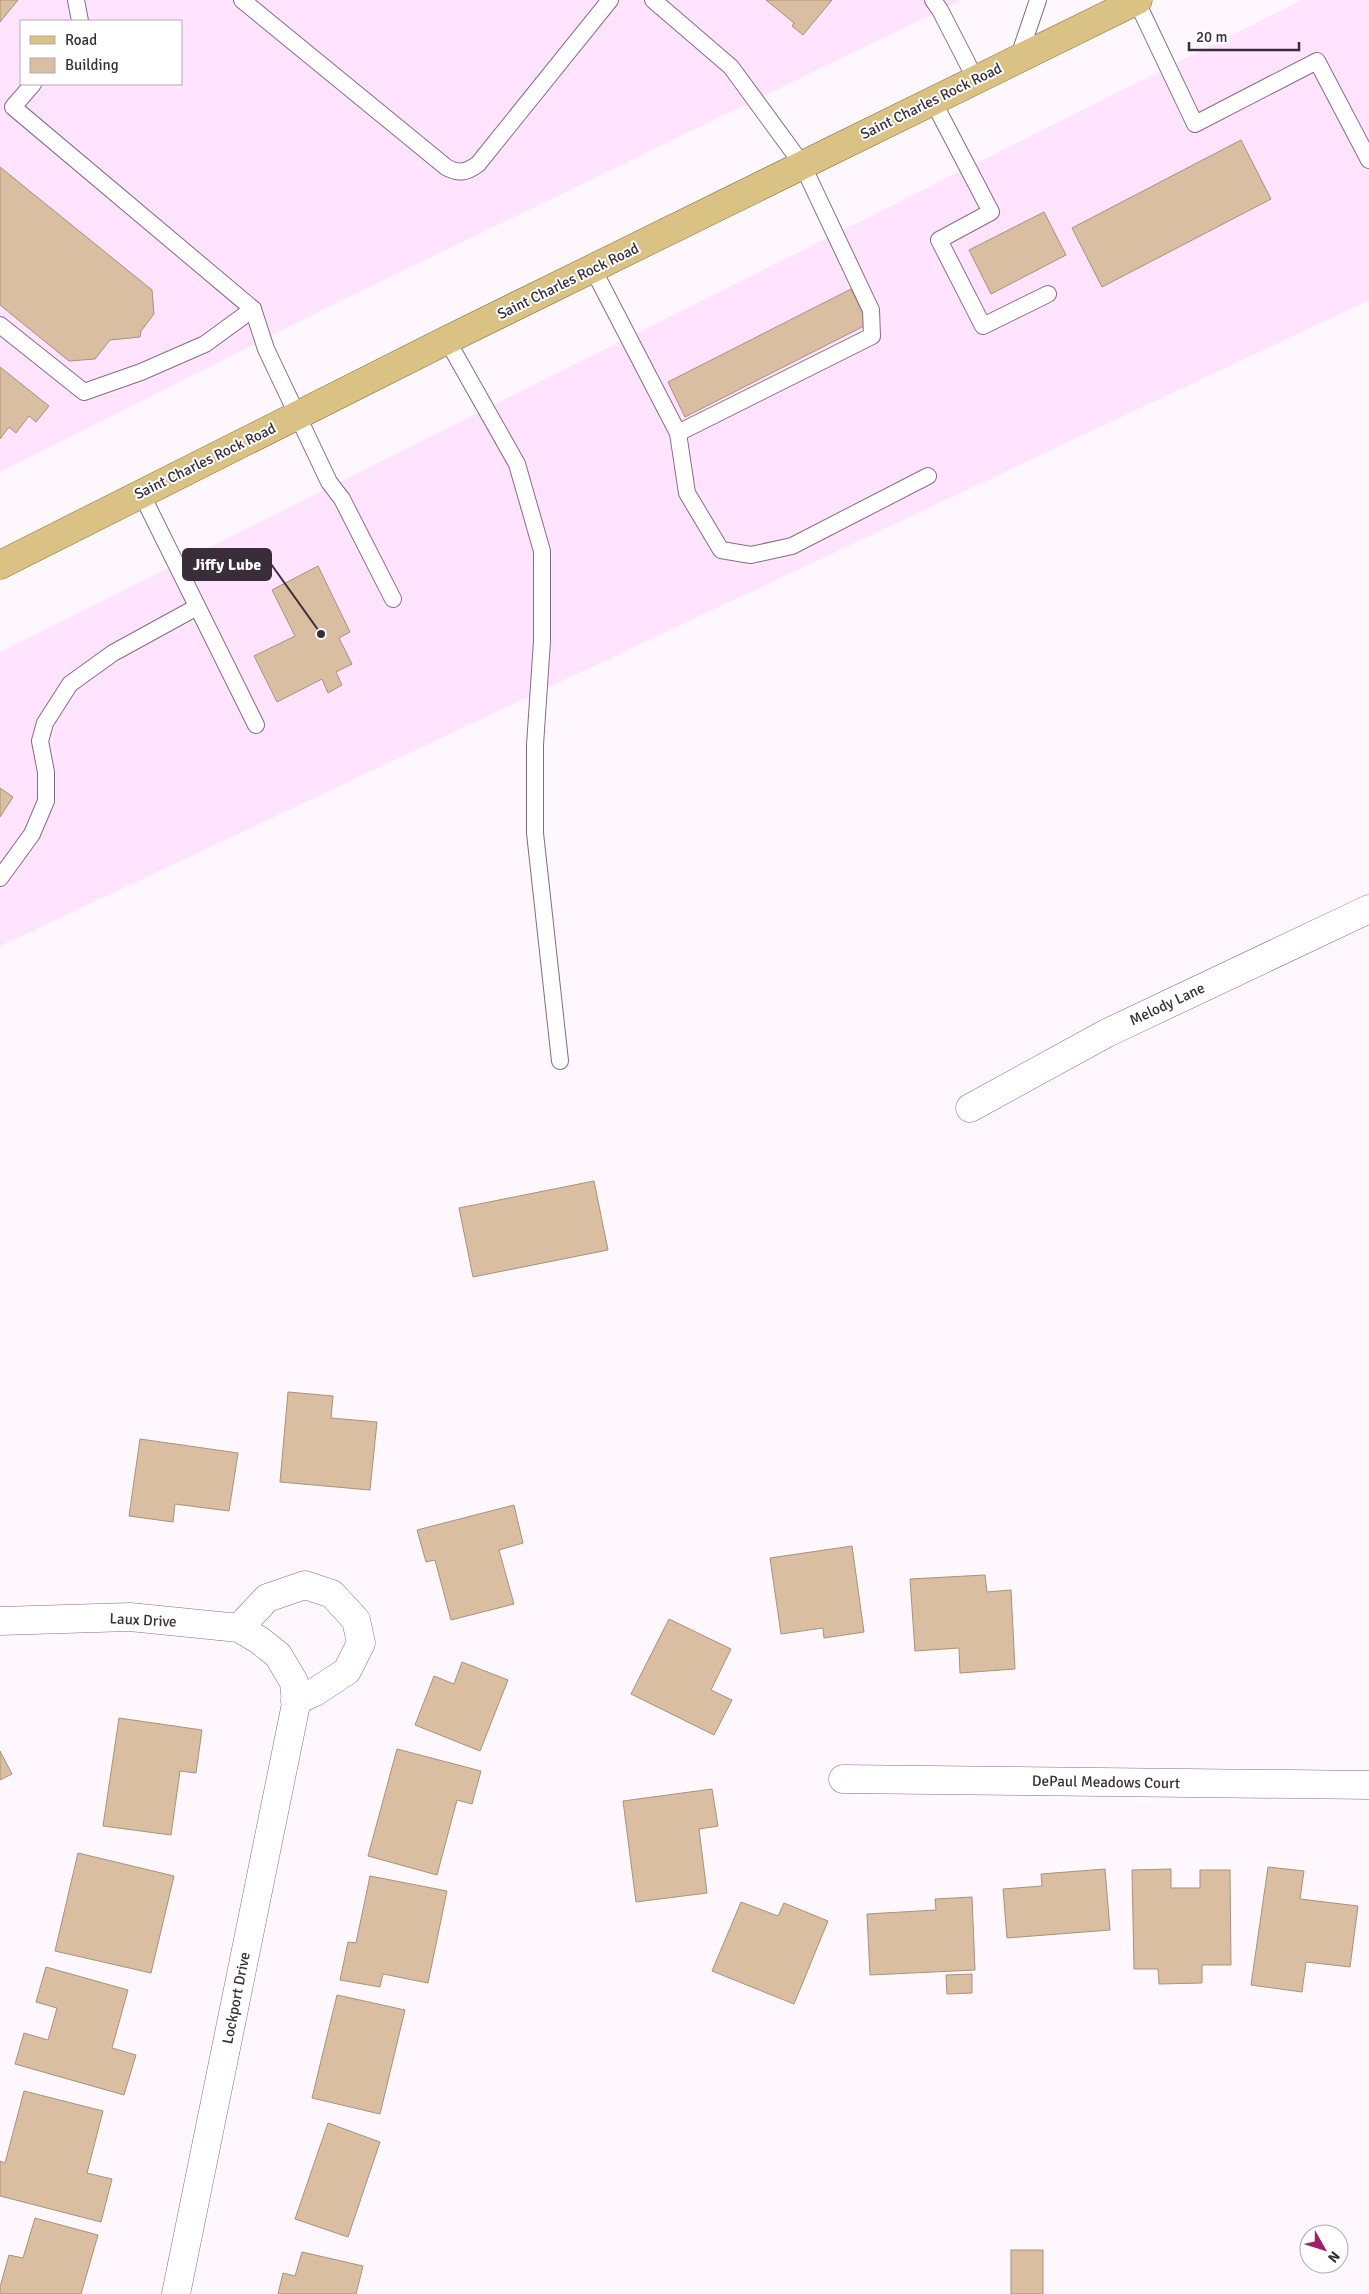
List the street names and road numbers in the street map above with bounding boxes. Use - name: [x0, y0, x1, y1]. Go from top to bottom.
- street label: Saint Charles Rock Road: [857, 59, 1005, 143]
- street label: Saint Charles Rock Road: [494, 239, 642, 323]
- street label: Saint Charles Rock Road: [131, 419, 279, 503]
- street label: Melody Lane: [1127, 979, 1207, 1029]
- street label: Laux Drive: [109, 1609, 177, 1631]
- street label: DePaul Meadows Court: [1032, 1772, 1180, 1792]
- street label: Lockport Drive: [218, 1950, 254, 2046]

